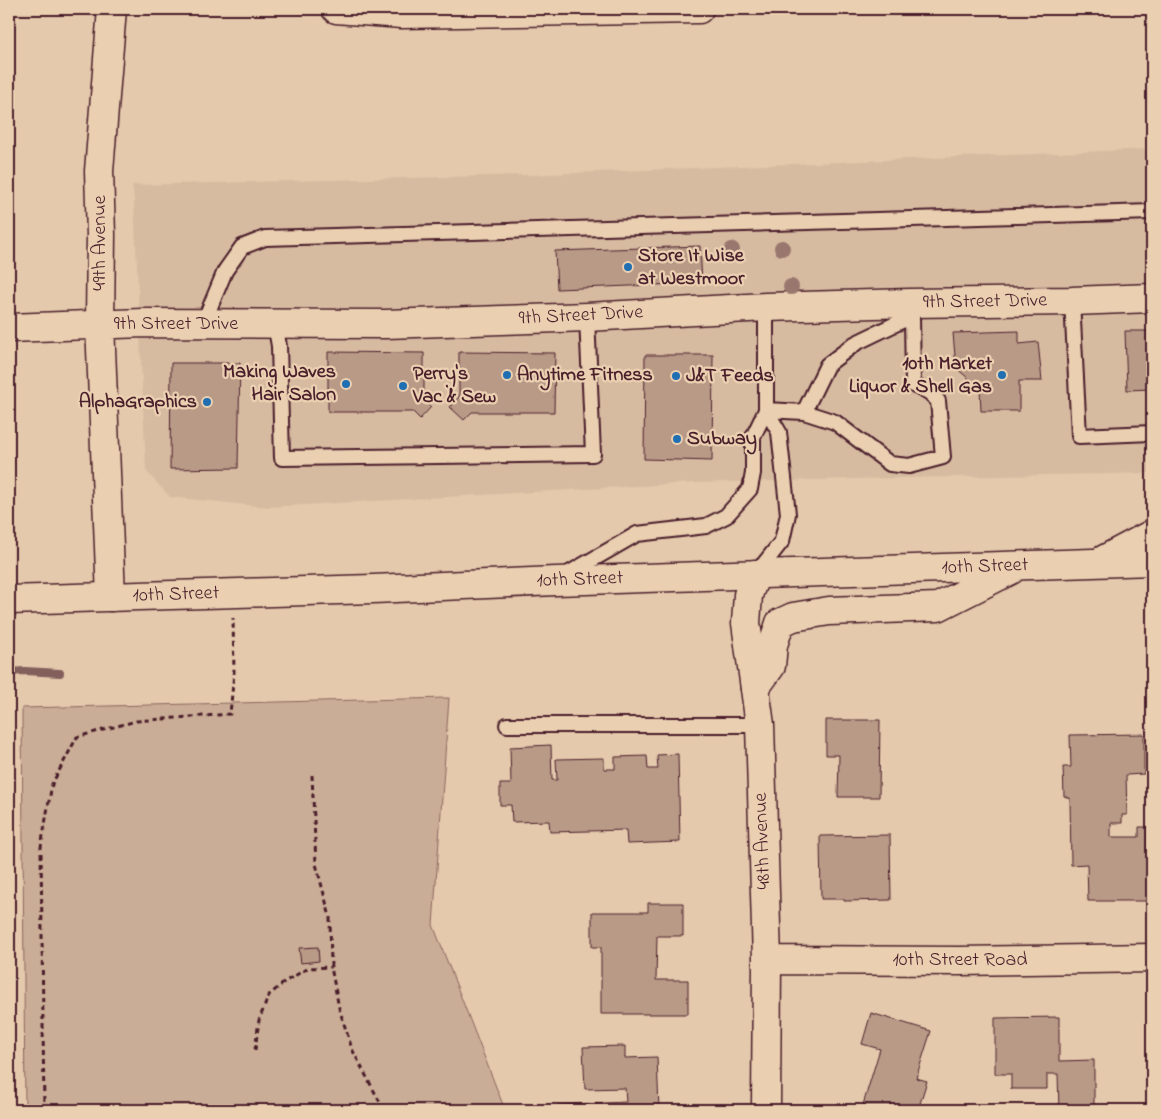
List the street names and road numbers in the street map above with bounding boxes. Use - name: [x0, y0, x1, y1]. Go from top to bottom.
- street label: 49th Avenue: [86, 195, 115, 291]
- street label: 9th Street Drive: [923, 286, 1047, 318]
- street label: 9th Street Drive: [518, 298, 644, 334]
- street label: 9th Street Drive: [114, 310, 238, 339]
- street label: 10th Street: [941, 551, 1029, 583]
- street label: 10th Street: [536, 564, 624, 596]
- street label: 10th Street: [132, 579, 220, 611]
- street label: 48th Avenue: [747, 792, 779, 890]
- street label: 10th Street Road: [892, 946, 1028, 975]

